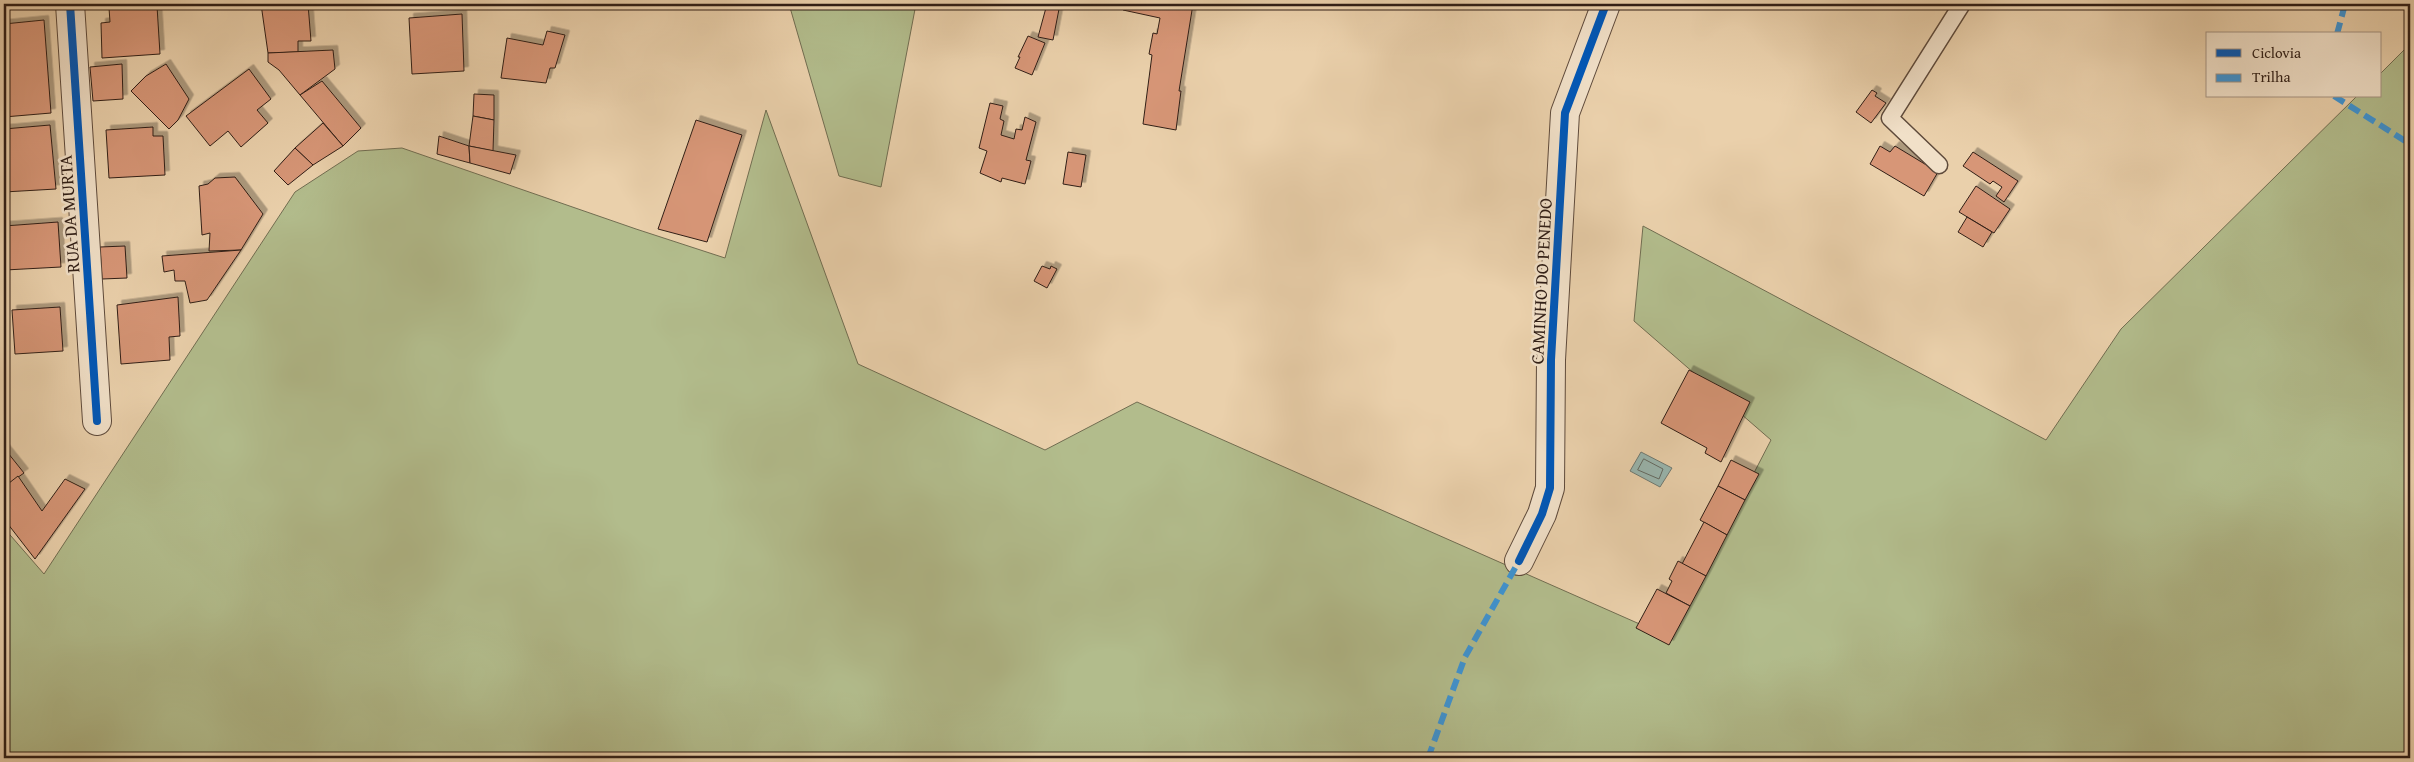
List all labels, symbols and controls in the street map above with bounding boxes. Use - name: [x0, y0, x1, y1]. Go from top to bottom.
- legend: [2206, 32, 2382, 98]
- text: Ciclovia: [2252, 42, 2301, 63]
- text: Trilha: [2252, 66, 2291, 87]
- street label: RUA DA MURTA: [51, 154, 87, 274]
- street label: CAMINHO DO PENEDO: [1523, 197, 1559, 365]

